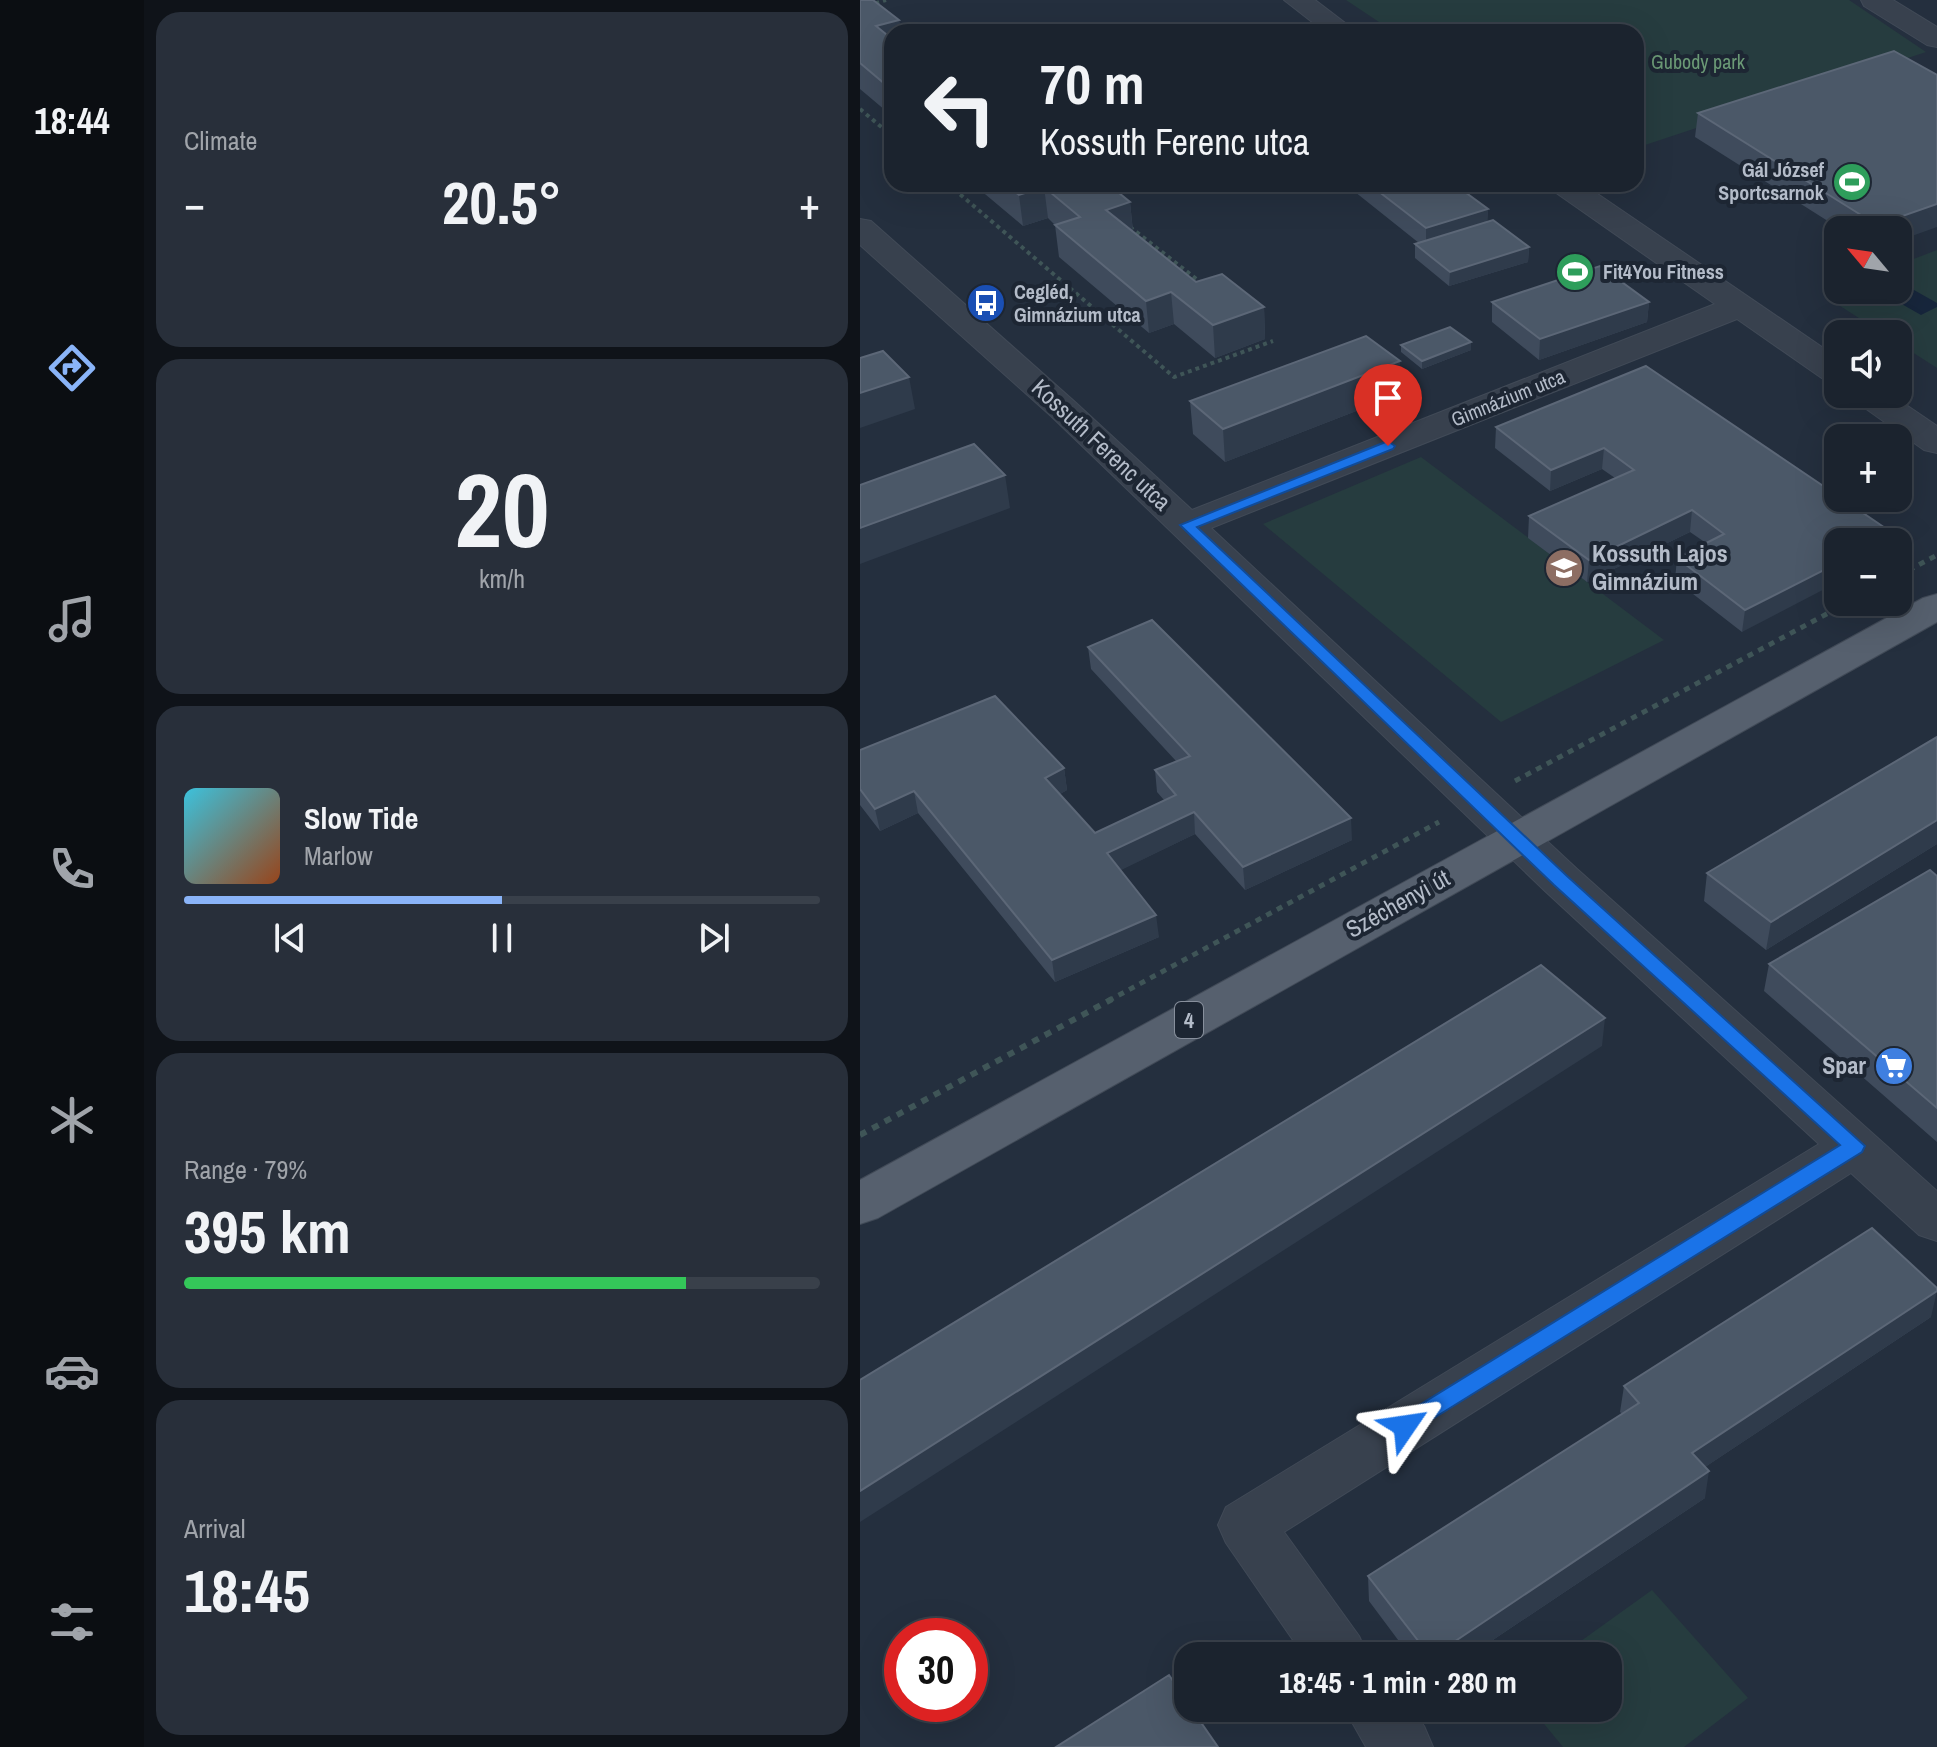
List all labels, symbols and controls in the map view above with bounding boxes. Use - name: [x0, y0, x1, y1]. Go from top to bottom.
- text: 70 m: [1040, 46, 1145, 121]
- park label: Gubody park: [1651, 48, 1746, 75]
- icon: left: [908, 56, 1012, 160]
- text: 18:44: [34, 97, 110, 145]
- text: Kossuth Ferenc utca: [1040, 118, 1309, 166]
- text: Climate: [184, 123, 257, 158]
- place label: Gál József Sportcsarnok: [1718, 156, 1825, 206]
- sports icon: Gál József Sportcsarnok: [1831, 161, 1873, 203]
- text: 20.5°: [442, 162, 562, 243]
- text: −: [184, 173, 205, 233]
- text: +: [799, 173, 820, 233]
- north arrow: [1824, 216, 1912, 304]
- map controls: [1824, 216, 1912, 616]
- sports icon: Fit4You Fitness: [1554, 251, 1596, 293]
- place label: Fit4You Fitness: [1603, 258, 1724, 285]
- place label: Cegléd, Gimnázium utca: [1014, 278, 1141, 328]
- bus stop icon: Cegléd, Gimnázium utca: [965, 282, 1007, 324]
- button: sound: [1824, 320, 1912, 408]
- icon: directions: [44, 340, 100, 396]
- street label: Gimnázium utca: [1447, 362, 1569, 433]
- pin: [1354, 364, 1422, 446]
- street label: Kossuth Ferenc utca: [1025, 371, 1178, 517]
- icon: arrive: [1366, 376, 1410, 420]
- button: +: [1824, 424, 1912, 512]
- text: 20: [455, 439, 549, 579]
- button: −: [1824, 528, 1912, 616]
- place label: Kossuth Lajos Gimnázium: [1592, 537, 1728, 597]
- school or university icon: Kossuth Lajos Gimnázium: [1543, 547, 1585, 589]
- text: km/h: [479, 561, 525, 596]
- icon: music: [44, 591, 100, 647]
- text: Slow Tide: [304, 798, 418, 838]
- text: Marlow: [304, 838, 373, 873]
- icon: phone: [44, 841, 100, 897]
- street label: Széchenyi út: [1340, 861, 1455, 945]
- icon: previous: [268, 916, 312, 960]
- icon: pause: [480, 916, 524, 960]
- icon: next: [692, 916, 736, 960]
- road number: 4: [1175, 1002, 1203, 1038]
- supermarket icon: Spar: [1873, 1045, 1915, 1087]
- place label: Spar: [1822, 1049, 1866, 1081]
- icon: climate: [44, 1092, 100, 1148]
- text: Range · 79%: [184, 1152, 307, 1187]
- text: 395 km: [184, 1191, 351, 1272]
- icon: car: [44, 1343, 100, 1399]
- position arrow: [1363, 1384, 1447, 1468]
- text: Arrival: [184, 1511, 246, 1546]
- text: 18:45: [184, 1550, 310, 1631]
- icon: filters: [44, 1594, 100, 1650]
- speed limit sign: 30: [884, 1618, 988, 1722]
- text: 18:45 · 1 min · 280 m: [1279, 1662, 1517, 1702]

